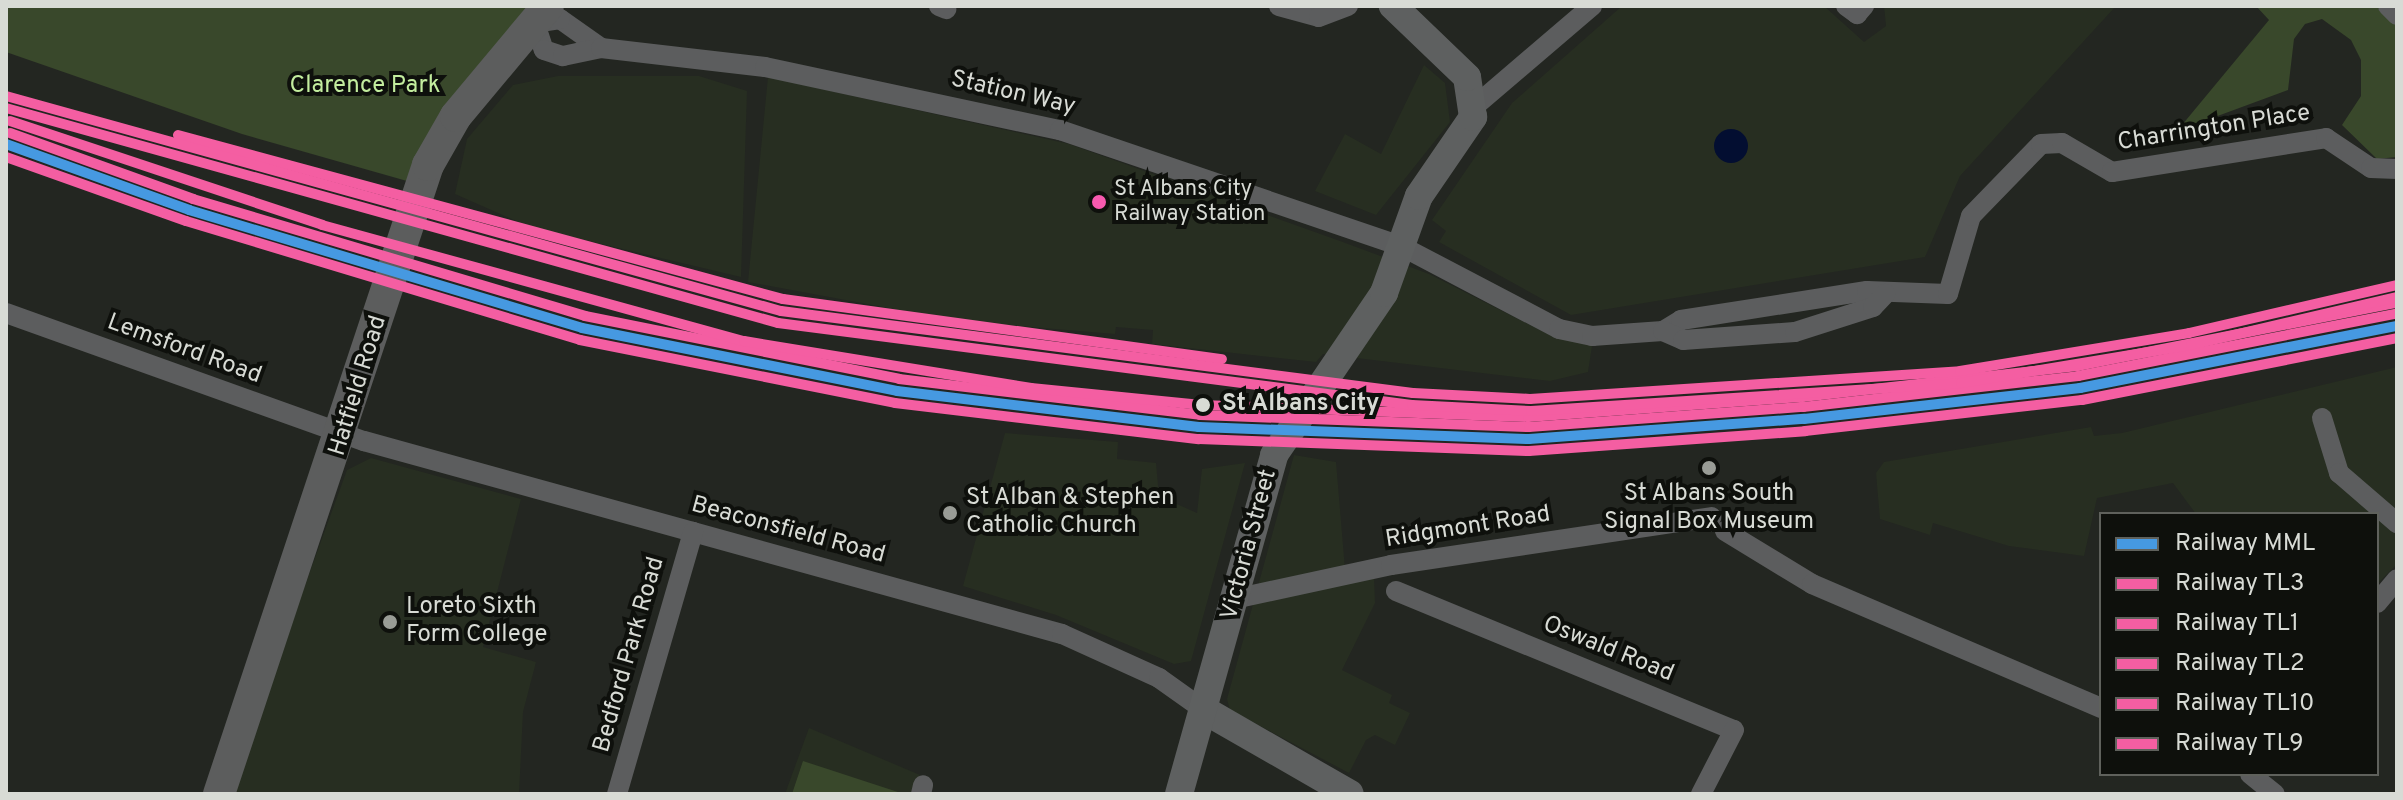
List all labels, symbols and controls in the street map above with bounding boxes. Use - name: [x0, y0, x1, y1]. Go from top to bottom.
- street label: Station Way: [948, 66, 1078, 122]
- park label: Clarence Park: [290, 73, 440, 101]
- street label: Charrington Place: [2116, 100, 2312, 158]
- place label: St Albans City Railway Station: [1114, 176, 1265, 228]
- marker: St Albans City Railway Station: [1091, 194, 1107, 210]
- street label: Lemsford Road: [103, 309, 265, 391]
- street label: Hatfield Road: [324, 312, 394, 460]
- place label: St Albans City: [1222, 391, 1380, 419]
- marker: St Albans City: [1191, 393, 1215, 417]
- marker: St Albans South Signal Box Museum: [1700, 459, 1718, 477]
- street label: Victoria Street: [1216, 466, 1284, 624]
- place label: St Albans South Signal Box Museum: [1604, 481, 1814, 537]
- place label: St Alban & Stephen Catholic Church: [966, 485, 1175, 541]
- street label: Beaconsfield Road: [688, 491, 888, 571]
- street label: Ridgmont Road: [1383, 501, 1553, 555]
- marker: St Alban & Stephen Catholic Church: [941, 504, 959, 522]
- legend: [2099, 512, 2379, 776]
- text: Railway MML: [2175, 529, 2315, 559]
- street label: Bedford Park Road: [588, 554, 672, 756]
- text: Railway TL3: [2175, 569, 2304, 599]
- place label: Loreto Sixth Form College: [406, 594, 547, 650]
- text: Railway TL1: [2175, 609, 2299, 639]
- street label: Oswald Road: [1538, 611, 1678, 689]
- marker: Loreto Sixth Form College: [381, 613, 399, 631]
- text: Railway TL2: [2175, 649, 2305, 679]
- text: Railway TL10: [2175, 689, 2314, 719]
- text: Railway TL9: [2175, 729, 2304, 759]

